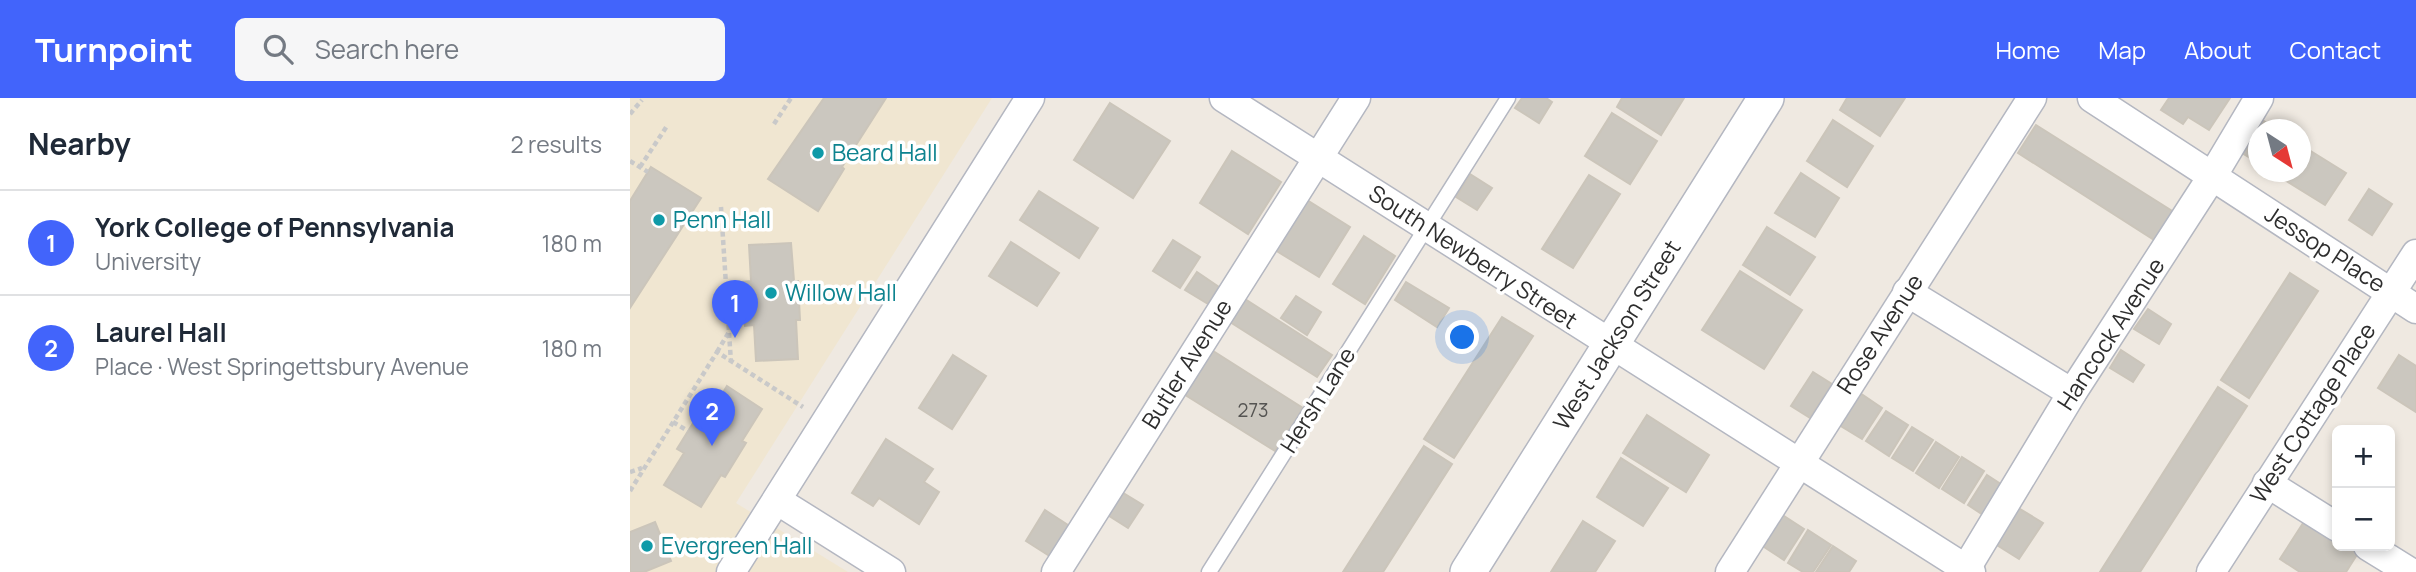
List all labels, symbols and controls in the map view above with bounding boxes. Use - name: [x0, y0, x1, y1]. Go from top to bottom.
- search box: [235, 18, 725, 81]
- text: Turnpoint: [35, 27, 193, 72]
- icon: search: [259, 30, 297, 68]
- text: Search here: [315, 31, 459, 67]
- text: Home: [1995, 33, 2060, 66]
- text: Map: [2098, 33, 2146, 66]
- text: About: [2184, 33, 2252, 66]
- text: Contact: [2290, 33, 2381, 66]
- north arrow: [2248, 119, 2311, 182]
- text: Nearby: [28, 123, 131, 164]
- text: 2 results: [510, 128, 602, 160]
- place label: Beard Hall: [832, 136, 938, 168]
- marker: Beard Hall: [810, 145, 826, 161]
- street label: South Newberry Street: [1363, 177, 1584, 336]
- street label: Jessop Place: [2259, 197, 2392, 299]
- place label: Penn Hall: [673, 203, 771, 235]
- text: York College of Pennsylvania: [95, 209, 455, 245]
- marker: Penn Hall: [651, 212, 667, 228]
- text: 1: [46, 227, 56, 259]
- text: 180 m: [542, 227, 602, 259]
- street label: West Jackson Street: [1545, 233, 1688, 436]
- text: University: [95, 245, 201, 277]
- street label: Hancock Avenue: [2049, 251, 2171, 416]
- street label: Rose Avenue: [1828, 267, 1930, 400]
- place label: Willow Hall: [785, 276, 897, 308]
- pin: 1: [712, 280, 758, 338]
- marker: Willow Hall: [763, 285, 779, 301]
- street label: Butler Avenue: [1134, 292, 1239, 434]
- text: Laurel Hall: [95, 314, 227, 350]
- street label: West Cottage Place: [2242, 316, 2382, 509]
- your location: [1445, 320, 1479, 354]
- text: 2: [44, 332, 58, 364]
- text: 180 m: [542, 332, 602, 364]
- street label: Hersh Lane: [1272, 341, 1362, 458]
- text: Place · West Springettsbury Avenue: [95, 350, 469, 382]
- pin: 2: [689, 388, 735, 446]
- house number: 273: [1238, 397, 1268, 423]
- map controls: [2332, 425, 2395, 551]
- button: +: [2332, 425, 2395, 488]
- button: −: [2332, 488, 2395, 551]
- place label: Evergreen Hall: [661, 529, 812, 561]
- marker: Evergreen Hall: [639, 538, 655, 554]

